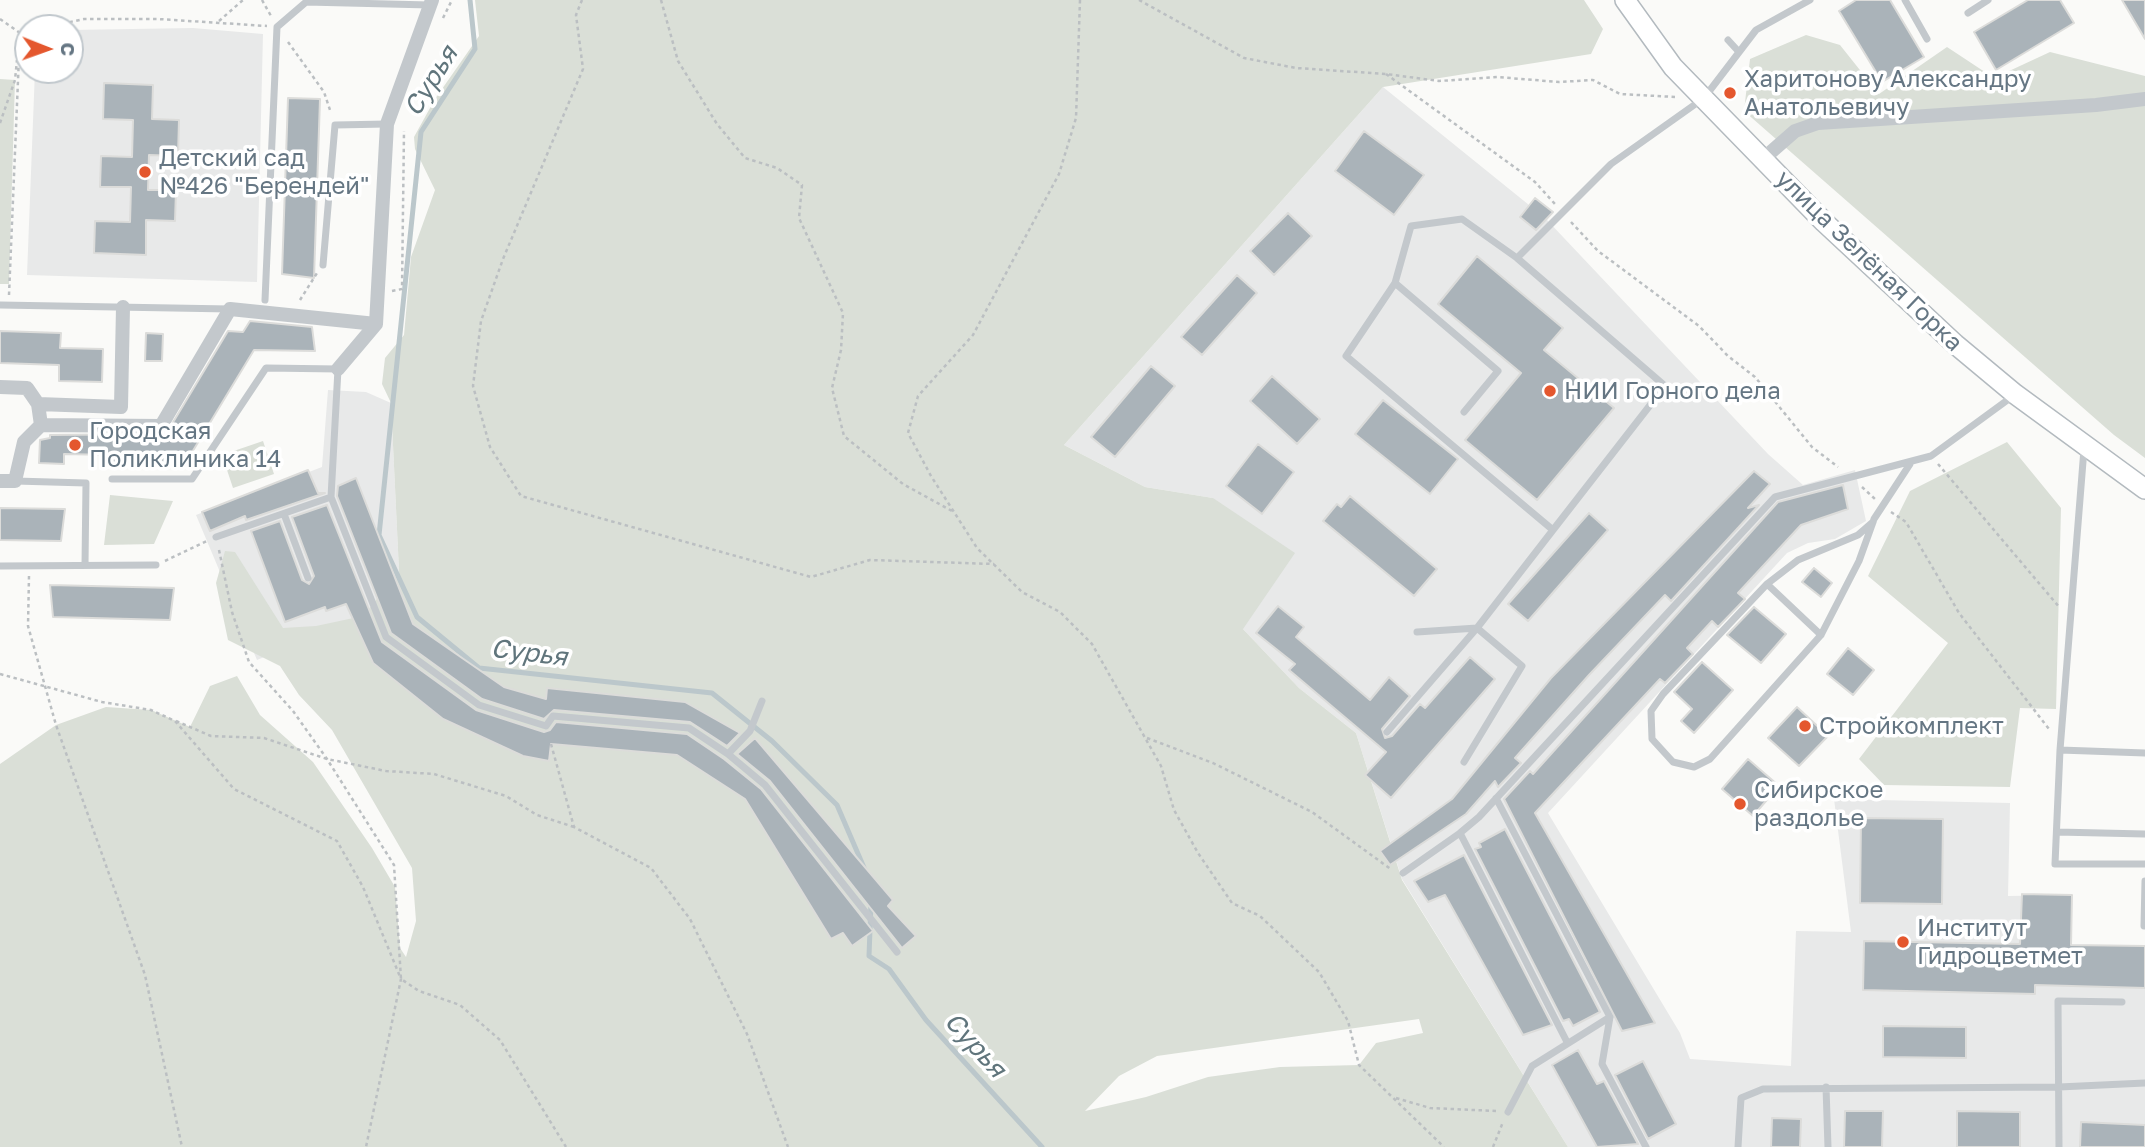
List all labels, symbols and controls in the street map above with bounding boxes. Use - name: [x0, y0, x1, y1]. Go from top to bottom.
- north arrow: [14, 14, 84, 84]
- water label: Сурья: [397, 40, 465, 122]
- text: С: [57, 42, 80, 56]
- place label: Харитонову Александру Анатольевичу: [1744, 65, 2031, 121]
- marker: Харитонову Александру Анатольевичу: [1722, 85, 1738, 101]
- place label: Детский сад №426 "Берендей": [159, 144, 369, 200]
- marker: Детский сад №426 "Берендей": [137, 164, 153, 180]
- street label: улица Зелёная Горка: [1770, 164, 1968, 358]
- place label: НИИ Горного дела: [1564, 377, 1781, 405]
- marker: НИИ Горного дела: [1542, 383, 1558, 399]
- place label: Городская Поликлиника 14: [89, 417, 281, 473]
- marker: Городская Поликлиника 14: [67, 437, 83, 453]
- water label: Сурья: [489, 633, 569, 673]
- place label: Стройкомплект: [1819, 712, 2004, 740]
- marker: Стройкомплект: [1797, 718, 1813, 734]
- place label: Сибирское раздолье: [1754, 776, 1883, 832]
- marker: Сибирское раздолье: [1732, 796, 1748, 812]
- place label: Институт Гидроцветмет: [1917, 914, 2083, 970]
- marker: Институт Гидроцветмет: [1895, 934, 1911, 950]
- water label: Сурья: [938, 1006, 1012, 1084]

